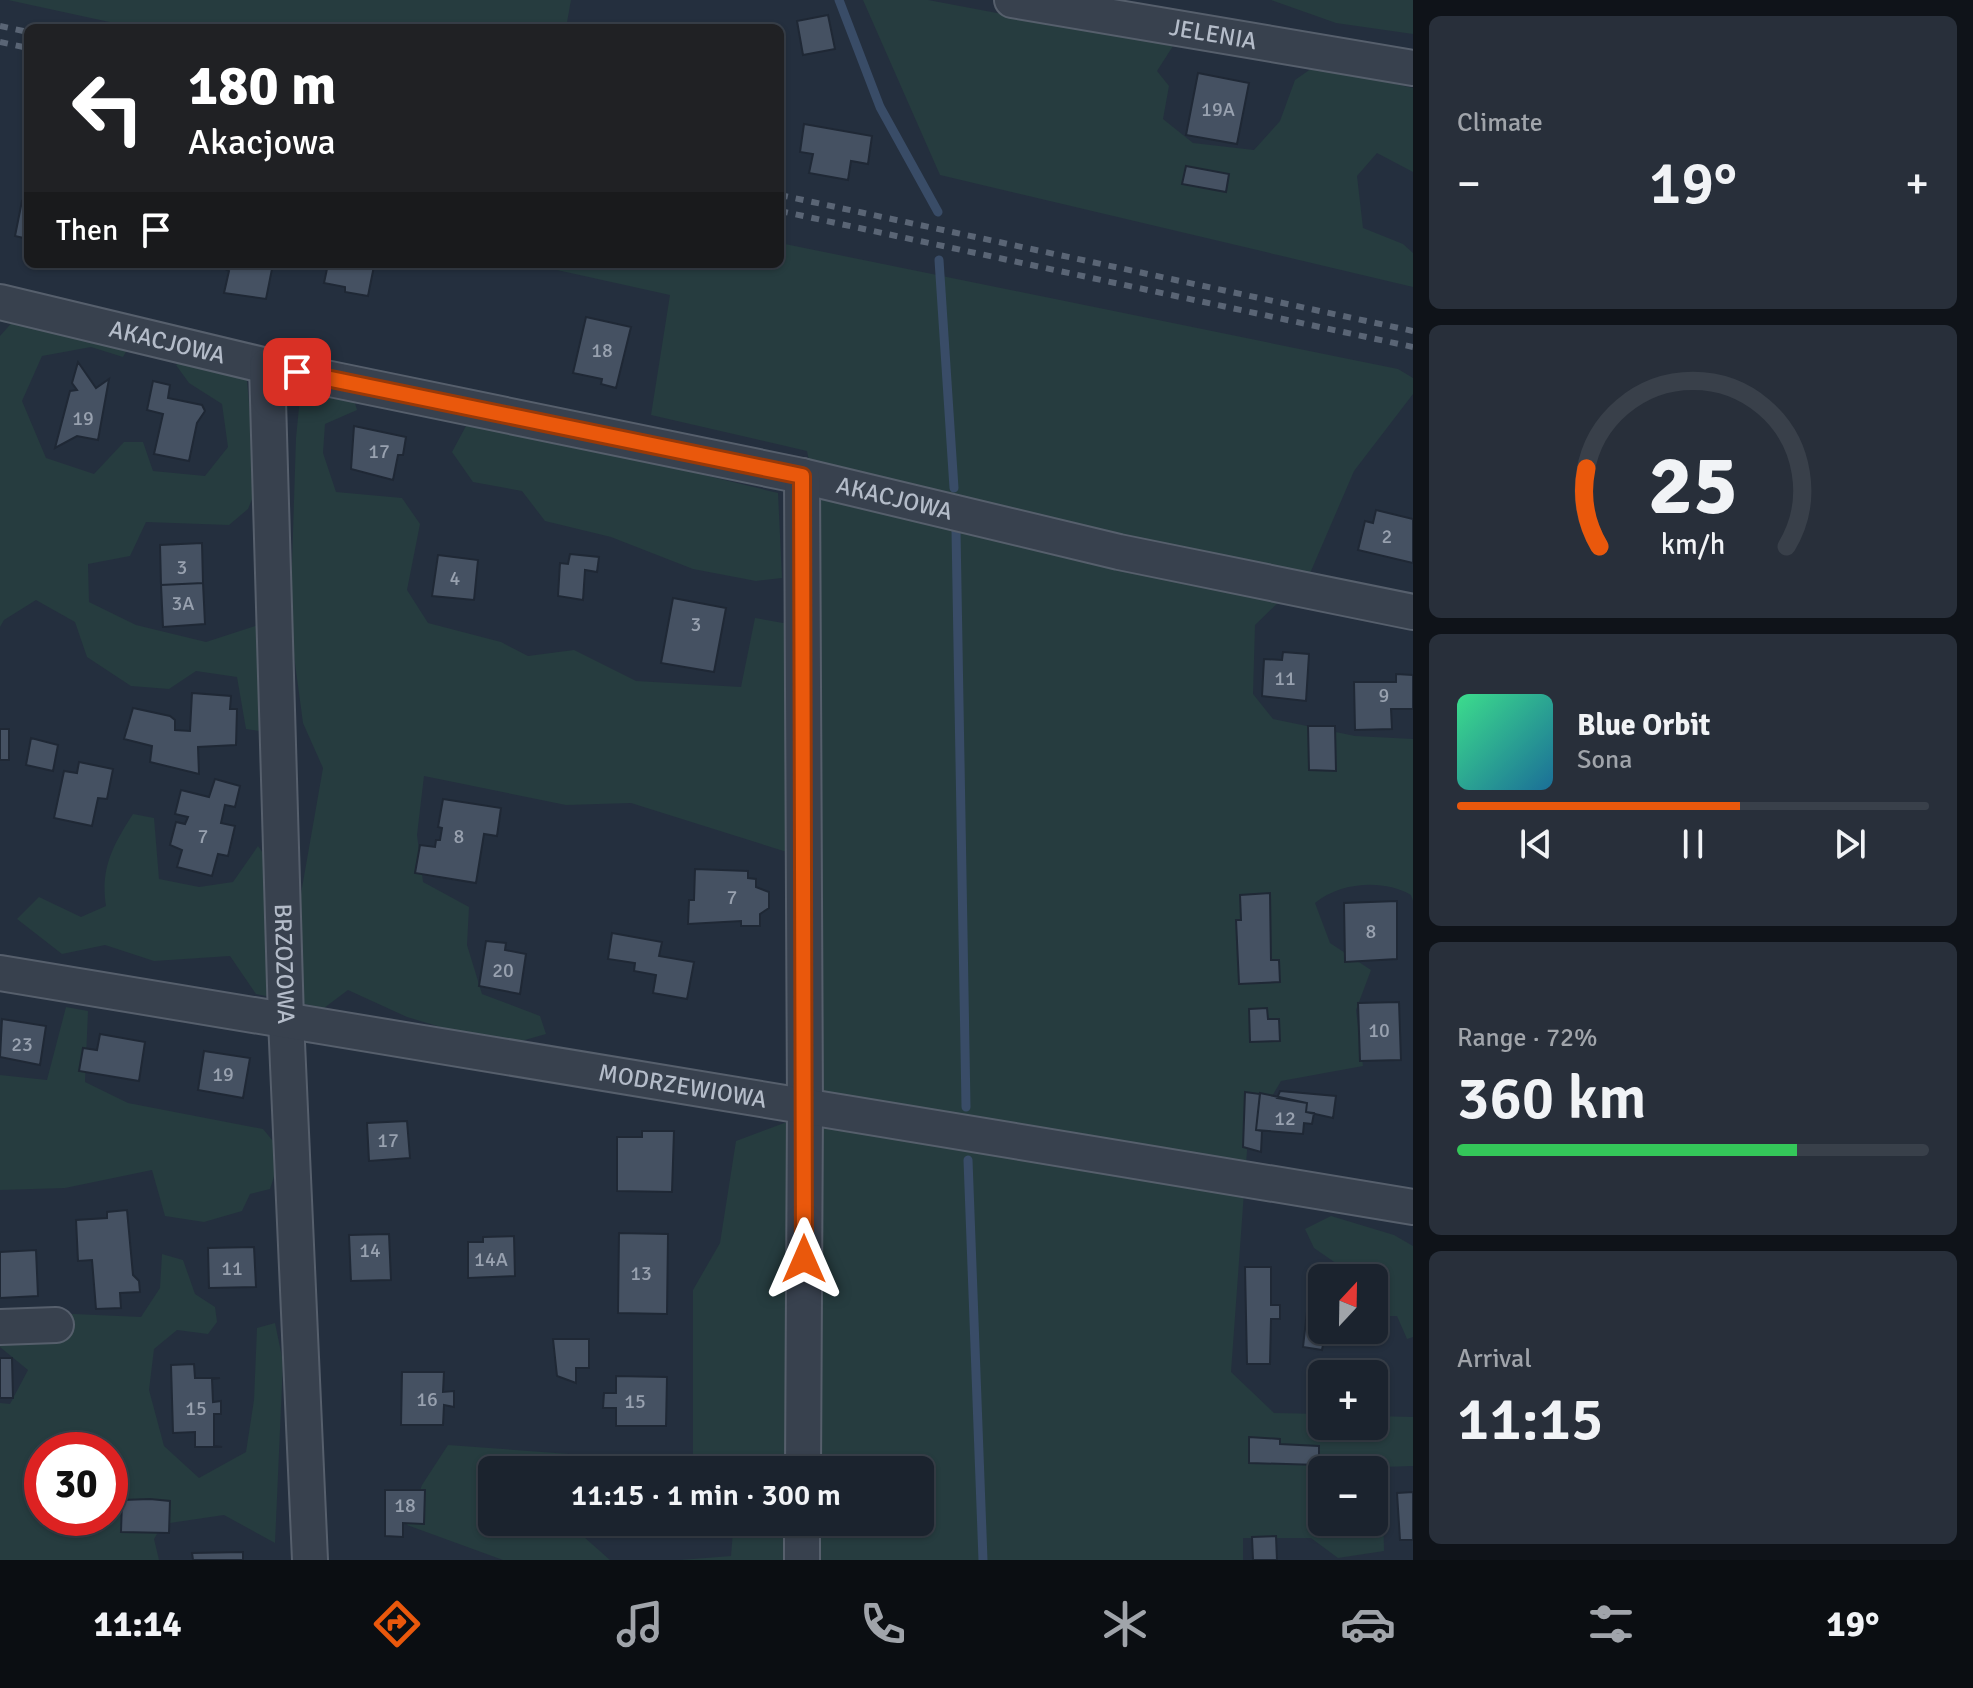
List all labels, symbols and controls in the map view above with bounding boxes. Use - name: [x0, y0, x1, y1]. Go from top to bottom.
- street label: JELENIA: [1167, 12, 1259, 56]
- text: 180 m: [188, 51, 336, 120]
- icon: left: [56, 56, 160, 160]
- house number: 19A: [1201, 97, 1235, 122]
- text: Climate: [1457, 107, 1543, 139]
- text: Akacjowa: [188, 120, 336, 165]
- text: 19°: [1649, 147, 1737, 221]
- text: −: [1457, 157, 1481, 211]
- text: +: [1905, 157, 1929, 211]
- icon: arrive: [134, 208, 178, 252]
- text: Then: [56, 212, 118, 249]
- street label: AKACJOWA: [106, 314, 229, 371]
- pin: [263, 338, 331, 406]
- house number: 18: [591, 338, 613, 363]
- icon: arrive: [275, 350, 319, 394]
- house number: 19: [72, 406, 94, 431]
- text: 25: [1648, 435, 1738, 537]
- house number: 17: [368, 439, 390, 464]
- street label: AKACJOWA: [833, 470, 956, 527]
- house number: 2: [1382, 524, 1392, 549]
- text: km/h: [1661, 527, 1725, 562]
- house number: 3: [177, 555, 187, 580]
- house number: 4: [450, 566, 461, 591]
- house number: 3A: [171, 591, 195, 616]
- house number: 3: [691, 612, 701, 637]
- house number: 11: [1274, 666, 1296, 691]
- house number: 9: [1379, 683, 1389, 708]
- text: Blue Orbit: [1577, 707, 1710, 744]
- text: Sona: [1577, 744, 1632, 776]
- icon: previous: [1514, 822, 1558, 866]
- icon: pause: [1671, 822, 1715, 866]
- icon: next: [1828, 822, 1872, 866]
- house number: 7: [198, 824, 208, 849]
- house number: 8: [454, 824, 464, 849]
- house number: 7: [727, 885, 737, 910]
- street label: BRZOZOWA: [268, 903, 301, 1025]
- house number: 8: [1366, 919, 1376, 944]
- house number: 20: [492, 958, 514, 983]
- house number: 10: [1368, 1018, 1390, 1043]
- text: Range · 72%: [1457, 1022, 1598, 1054]
- house number: 23: [11, 1032, 33, 1057]
- street label: MODRZEWIOWA: [596, 1057, 769, 1115]
- house number: 19: [212, 1062, 234, 1087]
- text: 360 km: [1457, 1062, 1646, 1136]
- house number: 12: [1274, 1106, 1296, 1131]
- house number: 17: [377, 1128, 399, 1153]
- position arrow: [762, 1217, 846, 1301]
- house number: 14: [359, 1238, 381, 1263]
- house number: 14A: [474, 1247, 508, 1272]
- house number: 11: [221, 1256, 243, 1281]
- house number: 13: [630, 1261, 652, 1286]
- north arrow: [1308, 1264, 1388, 1344]
- map controls: [1308, 1264, 1388, 1536]
- text: Arrival: [1457, 1343, 1532, 1375]
- button: +: [1308, 1360, 1388, 1440]
- text: 11:15: [1457, 1383, 1604, 1457]
- house number: 16: [416, 1387, 438, 1412]
- house number: 15: [624, 1389, 646, 1414]
- house number: 15: [185, 1396, 207, 1421]
- speed limit sign: 30: [24, 1432, 128, 1536]
- button: −: [1308, 1456, 1388, 1536]
- text: 11:15 · 1 min · 300 m: [571, 1477, 841, 1514]
- house number: 18: [394, 1493, 416, 1518]
- icon: directions: [369, 1596, 425, 1652]
- icon: music: [612, 1596, 668, 1652]
- icon: phone: [855, 1596, 911, 1652]
- icon: climate: [1097, 1596, 1153, 1652]
- icon: car: [1340, 1596, 1396, 1652]
- icon: filters: [1583, 1596, 1639, 1652]
- text: 11:14: [93, 1602, 182, 1647]
- text: 19°: [1826, 1602, 1879, 1647]

